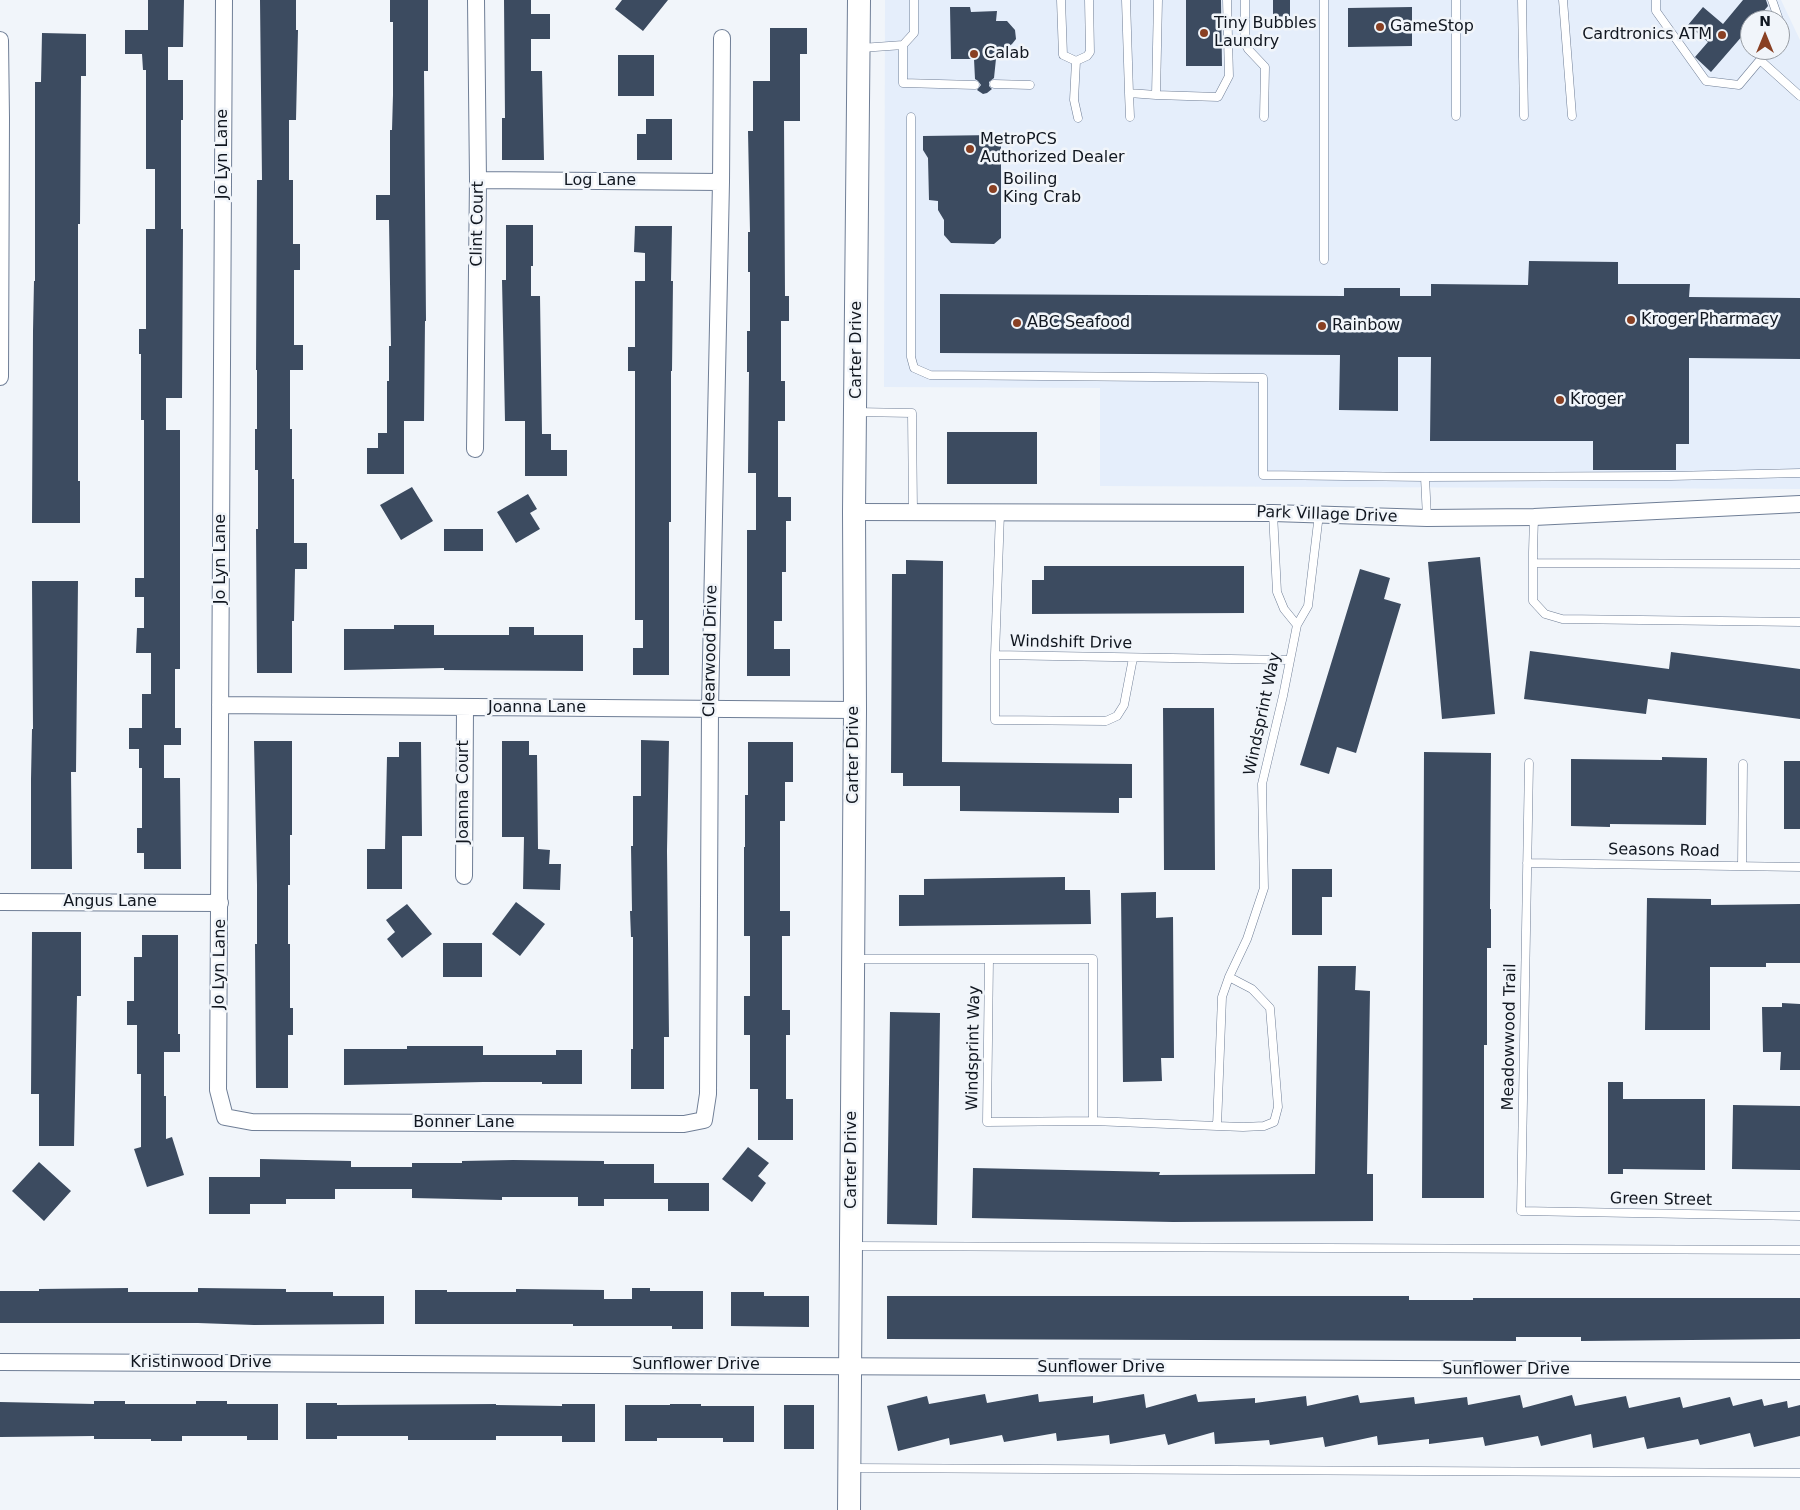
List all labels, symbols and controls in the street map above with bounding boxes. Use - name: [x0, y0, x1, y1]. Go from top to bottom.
- north arrow: [1740, 10, 1790, 60]
- text: N: [1759, 13, 1771, 29]
- place label: Tiny Bubbles Laundry: [1214, 14, 1316, 52]
- place label: GameStop: [1390, 17, 1474, 37]
- marker: GameStop: [1374, 21, 1386, 33]
- place label: Cardtronics ATM: [1582, 25, 1712, 45]
- marker: Tiny Bubbles Laundry: [1198, 27, 1210, 39]
- marker: Cardtronics ATM: [1716, 29, 1728, 41]
- place label: Calab: [984, 44, 1029, 64]
- marker: Calab: [968, 48, 980, 60]
- street label: Jo Lyn Lane: [213, 109, 233, 199]
- place label: MetroPCS Authorized Dealer: [980, 130, 1125, 168]
- marker: MetroPCS Authorized Dealer: [964, 143, 976, 155]
- place label: Boiling King Crab: [1003, 170, 1081, 208]
- street label: Log Lane: [564, 171, 636, 191]
- street label: Clint Court: [468, 181, 488, 267]
- marker: Boiling King Crab: [987, 183, 999, 195]
- street label: Carter Drive: [847, 301, 867, 399]
- place label: Kroger Pharmacy: [1641, 310, 1779, 330]
- place label: ABC Seafood: [1027, 313, 1130, 333]
- marker: Kroger Pharmacy: [1625, 314, 1637, 326]
- place label: Rainbow: [1332, 316, 1400, 336]
- marker: ABC Seafood: [1011, 317, 1023, 329]
- marker: Rainbow: [1316, 320, 1328, 332]
- place label: Kroger: [1570, 390, 1623, 410]
- marker: Kroger: [1554, 394, 1566, 406]
- street label: Park Village Drive: [1256, 503, 1398, 527]
- street label: Jo Lyn Lane: [211, 514, 231, 604]
- street label: Clearwood Drive: [700, 585, 722, 717]
- street label: Windshift Drive: [1010, 632, 1132, 654]
- street label: Windsprint Way: [1241, 651, 1285, 777]
- street label: Joanna Lane: [488, 698, 586, 718]
- street label: Carter Drive: [844, 706, 864, 804]
- street label: Joanna Court: [454, 740, 474, 844]
- street label: Seasons Road: [1608, 840, 1720, 862]
- street label: Angus Lane: [63, 892, 157, 912]
- street label: Jo Lyn Lane: [210, 919, 230, 1009]
- street label: Meadowwood Trail: [1499, 963, 1521, 1111]
- street label: Windsprint Way: [963, 985, 985, 1111]
- street label: Carter Drive: [842, 1111, 862, 1209]
- street label: Bonner Lane: [413, 1113, 515, 1133]
- street label: Green Street: [1610, 1190, 1712, 1210]
- street label: Kristinwood Drive: [130, 1353, 272, 1373]
- street label: Sunflower Drive: [632, 1355, 760, 1375]
- street label: Sunflower Drive: [1037, 1358, 1165, 1378]
- street label: Sunflower Drive: [1442, 1360, 1570, 1380]

